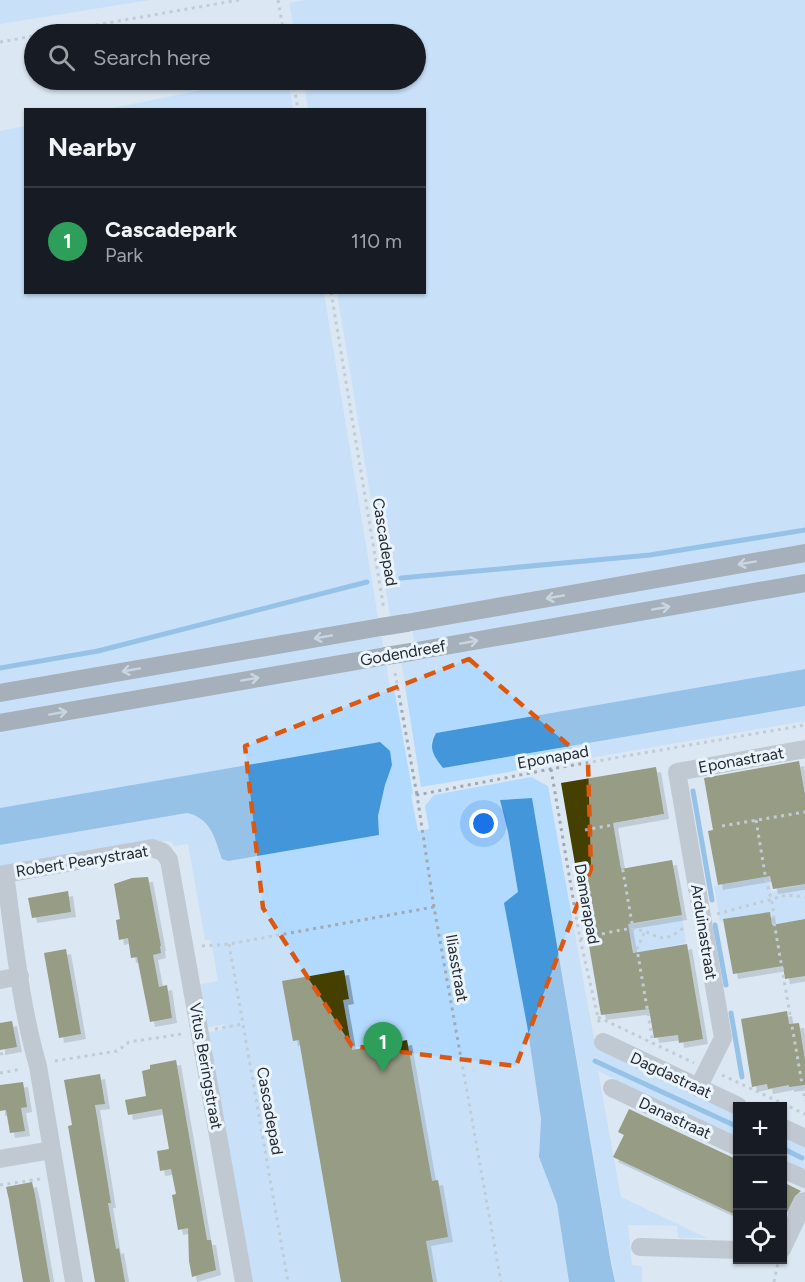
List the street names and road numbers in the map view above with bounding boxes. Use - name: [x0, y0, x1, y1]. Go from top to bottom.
- street label: Cascadepad: [369, 497, 401, 587]
- street label: Godendreef: [359, 636, 447, 670]
- street label: Eponapad: [516, 741, 590, 773]
- street label: Eponastraat: [697, 743, 785, 777]
- street label: Robert Pearystraat: [14, 841, 150, 881]
- street label: Damarapad: [571, 862, 603, 946]
- street label: Arduinastraat: [687, 883, 721, 981]
- street label: Iliasstraat: [442, 933, 472, 1003]
- street label: Vitus Beringstraat: [185, 1001, 227, 1131]
- street label: Dagdastraat: [627, 1048, 715, 1102]
- street label: Cascadepad: [253, 1065, 287, 1157]
- street label: Danastraat: [636, 1093, 714, 1143]

